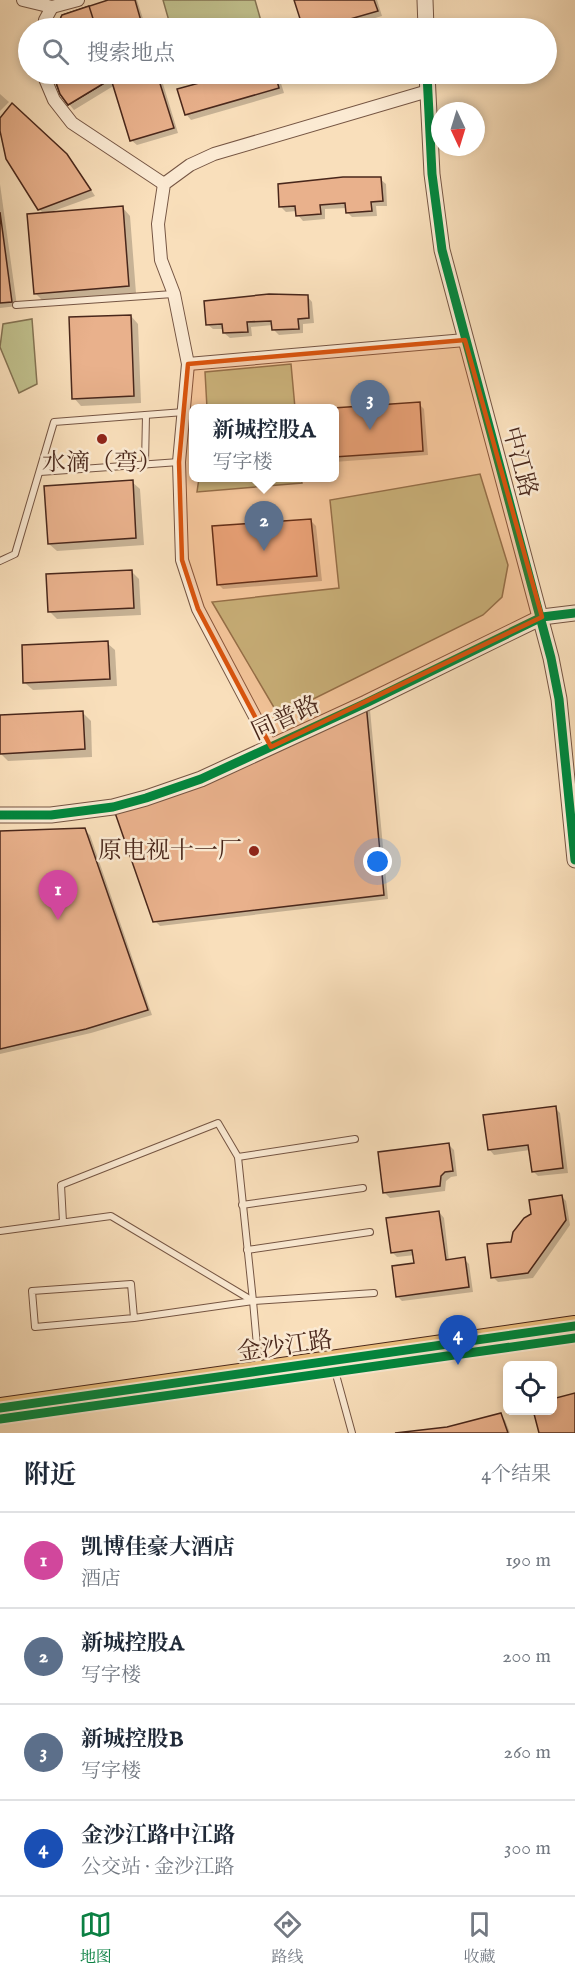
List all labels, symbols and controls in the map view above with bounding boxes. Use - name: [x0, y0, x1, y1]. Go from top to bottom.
- search box: [18, 18, 557, 84]
- icon: search: [39, 35, 72, 68]
- text: 搜索地点: [87, 40, 175, 68]
- north arrow: [431, 102, 485, 156]
- pin: 3: [350, 380, 389, 430]
- popup: [189, 404, 339, 482]
- text: 新城控股A: [213, 417, 315, 445]
- street label: 中江路: [495, 423, 543, 501]
- marker: 水滴（弯）: [95, 432, 109, 446]
- place label: 水滴（弯）: [42, 448, 162, 479]
- text: 写字楼: [213, 450, 273, 475]
- pin: 2: [244, 502, 284, 551]
- street label: 同普路: [247, 690, 325, 748]
- place label: 原电视十一厂: [98, 836, 242, 867]
- marker: 原电视十一厂: [247, 844, 261, 858]
- your location: [363, 847, 392, 876]
- pin: 1: [38, 870, 78, 920]
- pin: 4: [438, 1316, 478, 1365]
- street label: 金沙江路: [235, 1325, 335, 1369]
- map controls: [503, 1361, 557, 1415]
- button: locate: [503, 1361, 557, 1415]
- text: 附近: [24, 1459, 76, 1492]
- text: 4个结果: [481, 1462, 551, 1487]
- text: 凯博佳豪大酒店: [81, 1534, 235, 1562]
- text: 1: [40, 1548, 47, 1573]
- text: 190 m: [505, 1548, 551, 1573]
- text: 酒店: [81, 1567, 121, 1592]
- text: 新城控股A: [81, 1630, 184, 1658]
- text: 2: [39, 1644, 48, 1669]
- text: 200 m: [502, 1644, 551, 1669]
- text: 写字楼: [81, 1663, 141, 1688]
- text: 新城控股B: [81, 1726, 184, 1754]
- text: 3: [40, 1740, 47, 1765]
- text: 260 m: [504, 1740, 551, 1765]
- text: 写字楼: [81, 1759, 141, 1784]
- text: 金沙江路中江路: [81, 1822, 235, 1850]
- text: 4: [39, 1836, 48, 1861]
- text: 300 m: [504, 1836, 551, 1861]
- text: 公交站 · 金沙江路: [81, 1855, 234, 1880]
- tab: 地图: [79, 1908, 112, 1968]
- tab: 路线: [271, 1908, 304, 1968]
- tab: 收藏: [463, 1908, 496, 1968]

